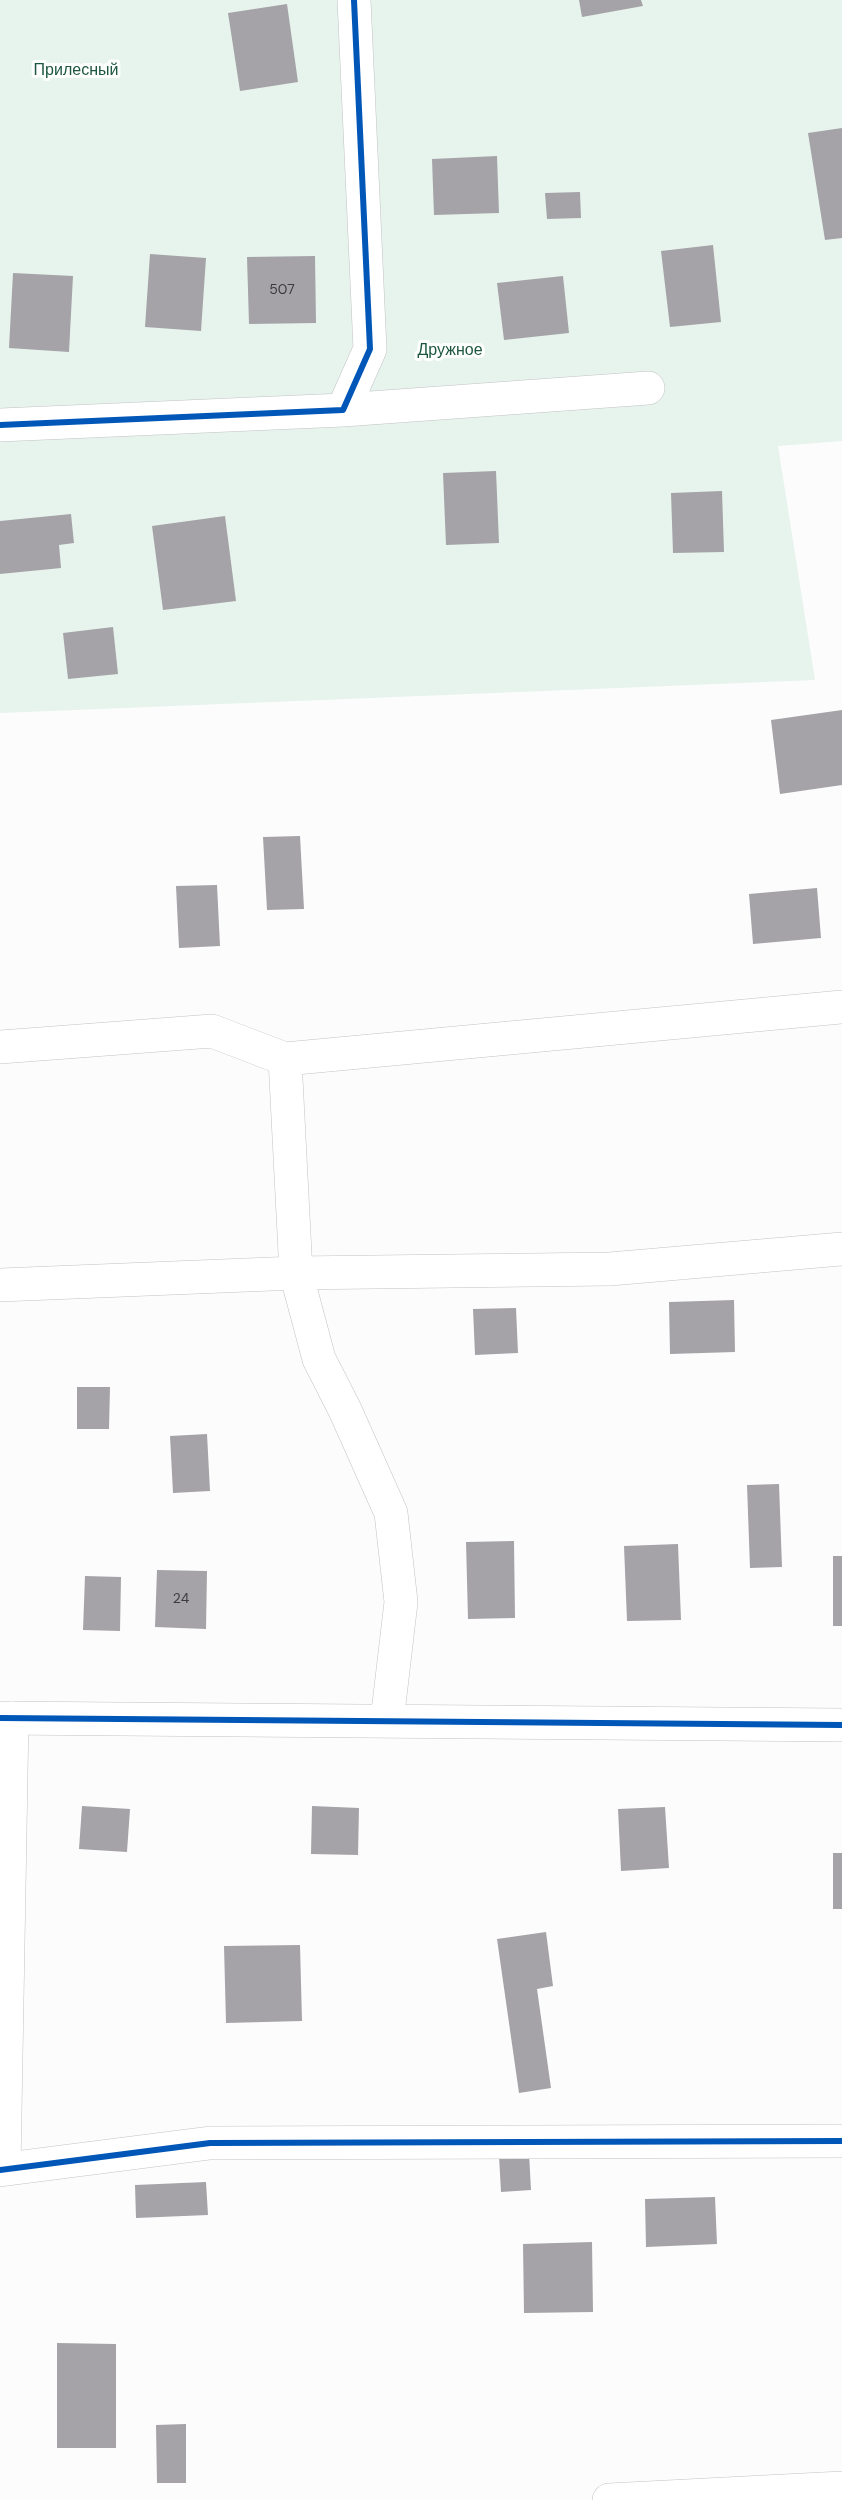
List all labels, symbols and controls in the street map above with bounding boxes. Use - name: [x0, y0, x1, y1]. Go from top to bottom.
- park label: Прилесный: [34, 61, 118, 81]
- house number: 507: [269, 282, 295, 298]
- park label: Дружное: [417, 341, 483, 361]
- house number: 24: [173, 1591, 189, 1607]

